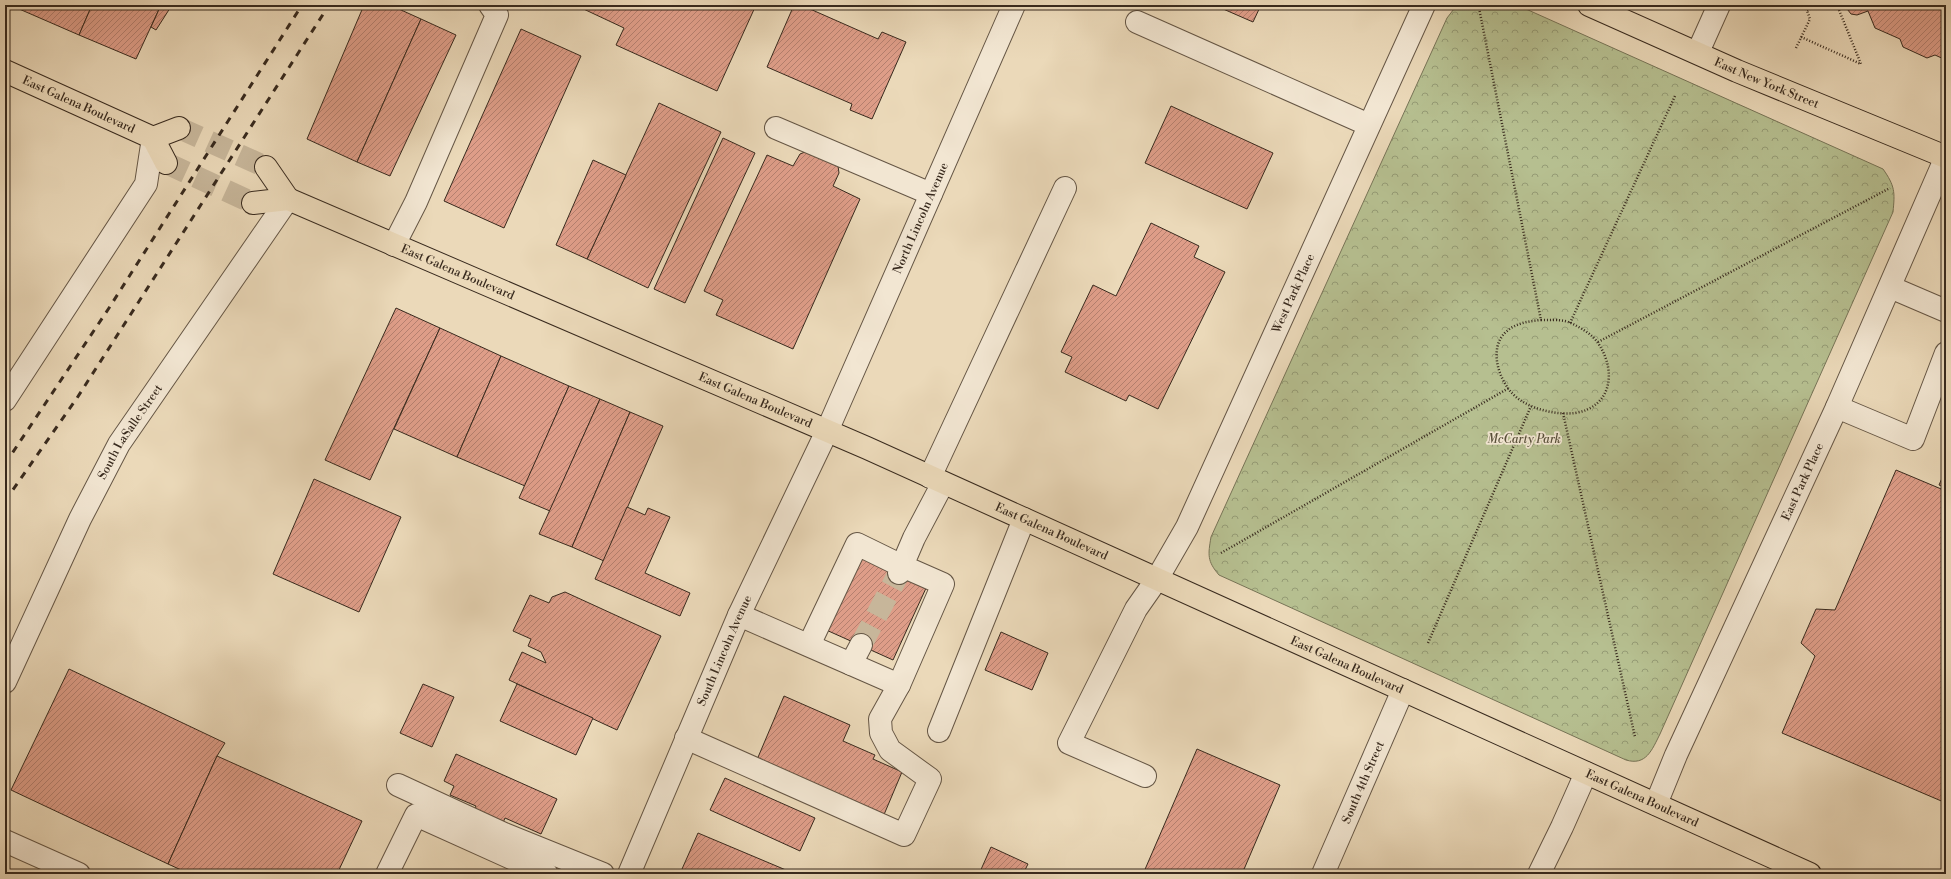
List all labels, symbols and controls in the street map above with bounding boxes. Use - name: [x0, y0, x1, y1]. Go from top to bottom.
- street label: East New York Street: [1712, 55, 1822, 112]
- street label: East Galena Boulevard: [20, 73, 138, 137]
- street label: North Lincoln Avenue: [890, 160, 952, 276]
- street label: East Galena Boulevard: [398, 241, 517, 304]
- street label: West Park Place: [1269, 251, 1318, 337]
- street label: East Galena Boulevard: [696, 369, 814, 432]
- street label: South LaSalle Street: [95, 381, 166, 482]
- park label: McCarty Park: [1487, 432, 1561, 447]
- street label: East Park Place: [1778, 441, 1827, 523]
- street label: East Galena Boulevard: [993, 500, 1110, 564]
- street label: South Lincoln Avenue: [694, 593, 755, 708]
- street label: East Galena Boulevard: [1288, 633, 1406, 697]
- street label: South 4th Street: [1339, 738, 1388, 826]
- street label: East Galena Boulevard: [1583, 767, 1701, 831]

